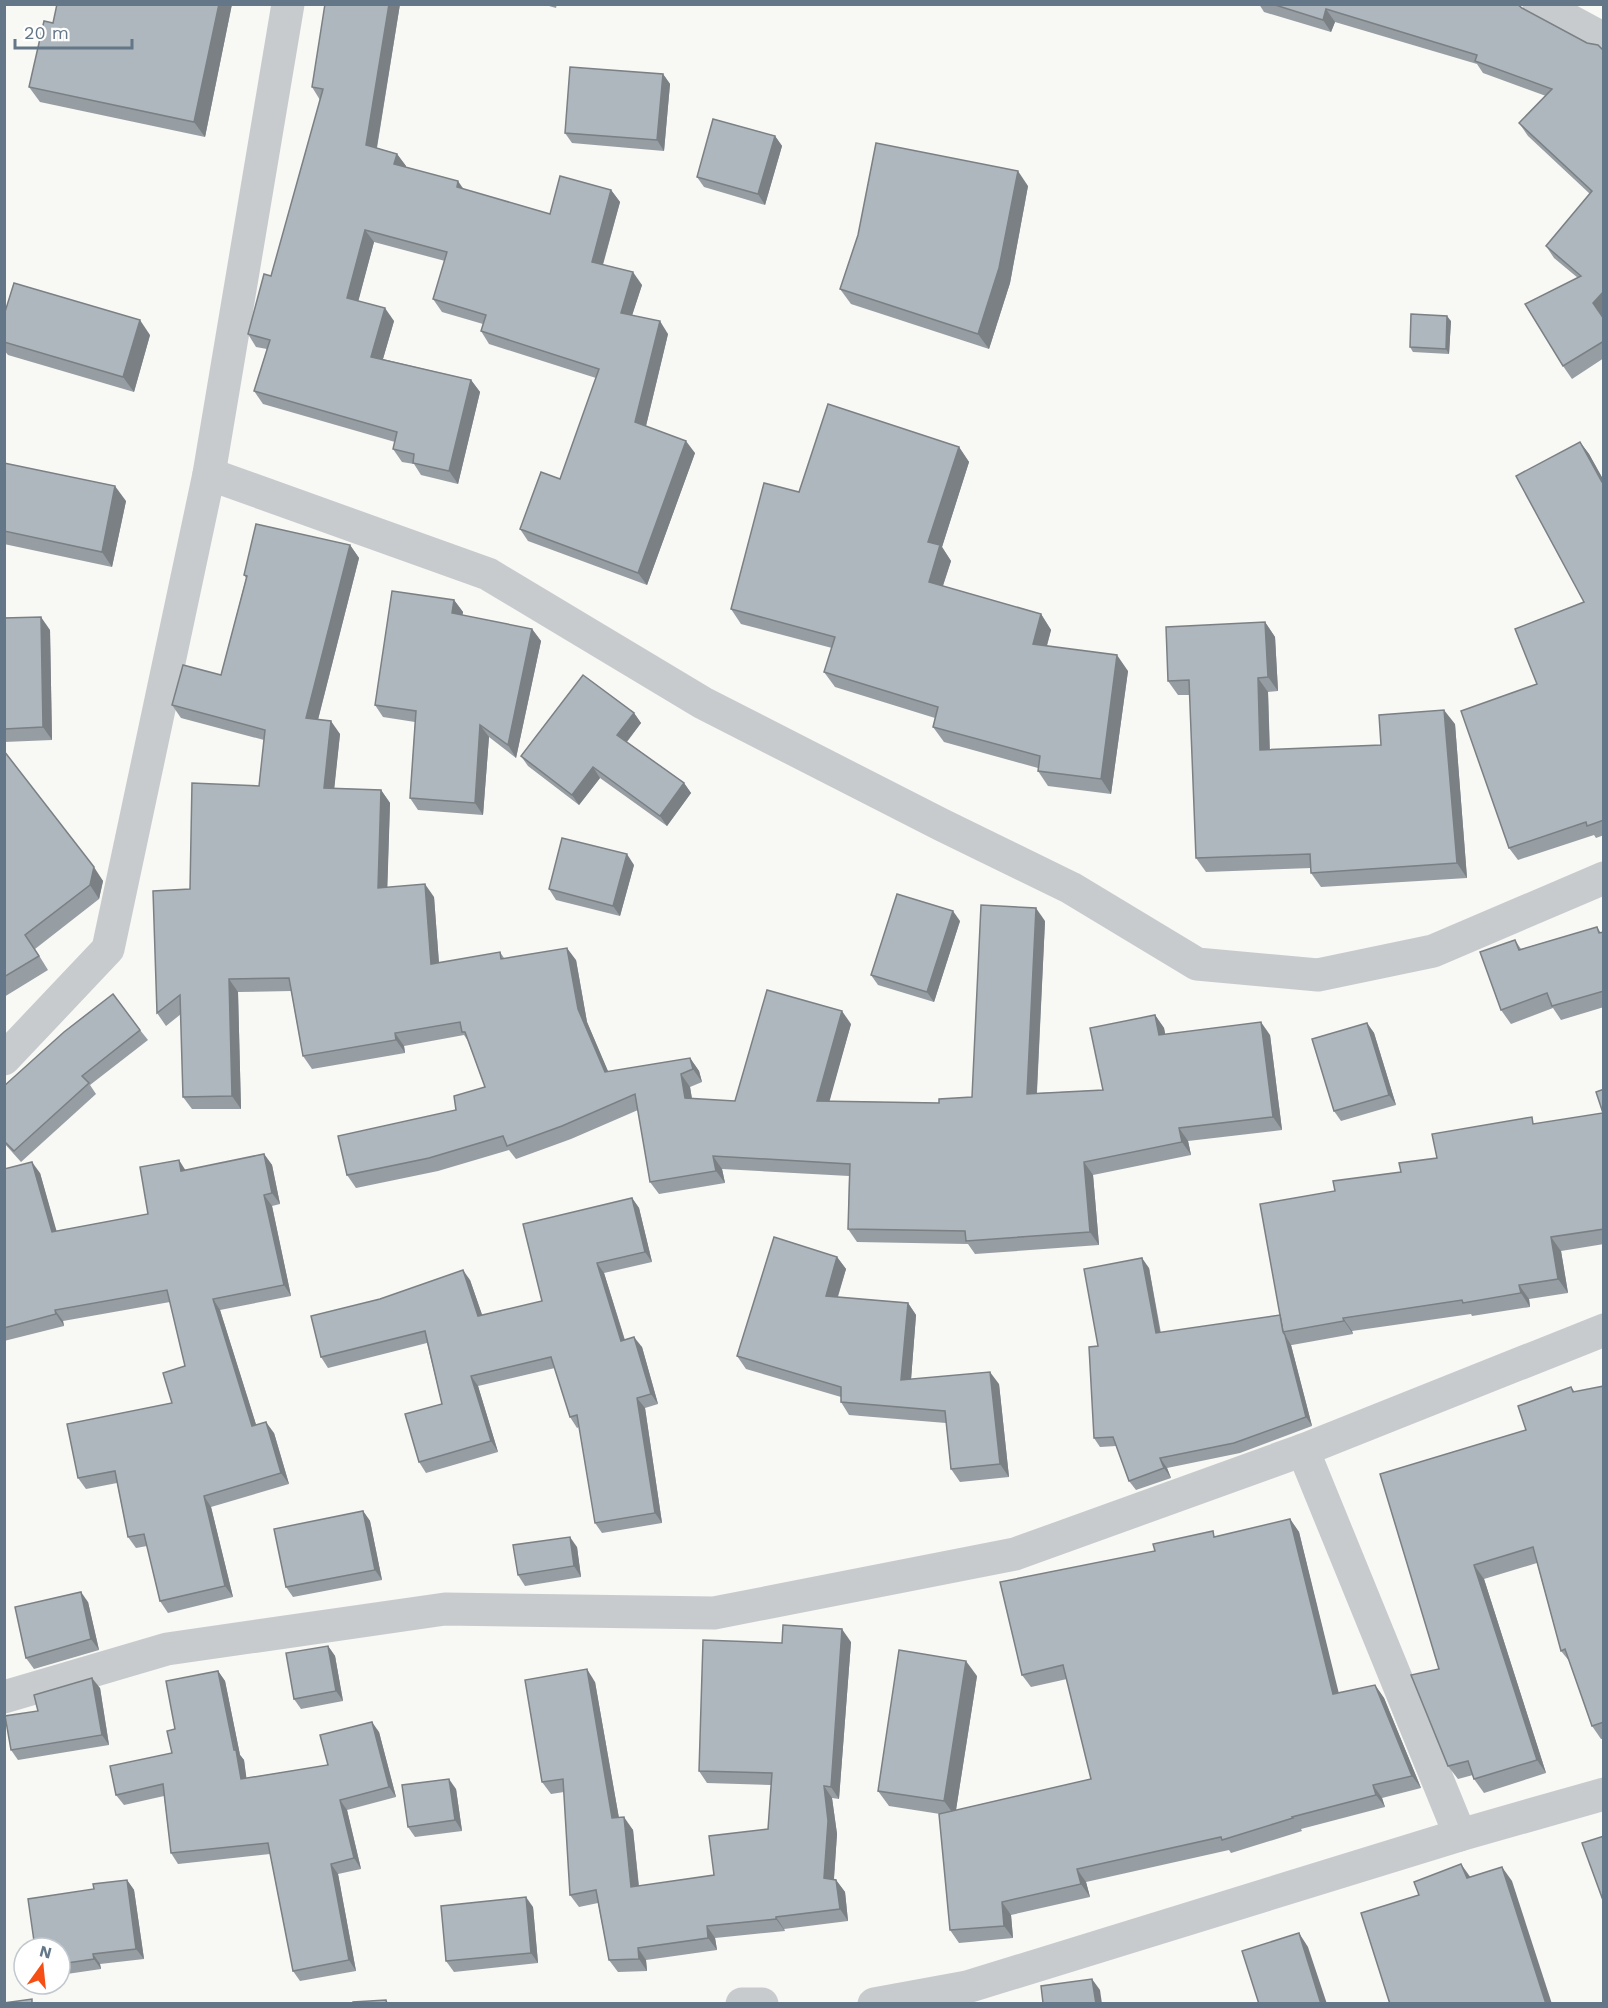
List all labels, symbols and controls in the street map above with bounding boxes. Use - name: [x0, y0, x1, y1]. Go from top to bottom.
- scale bar: [15, 12, 132, 50]
- text: 20 m: [24, 22, 69, 43]
- north arrow: [12, 1936, 72, 1996]
- text: N: [38, 1941, 54, 1963]

